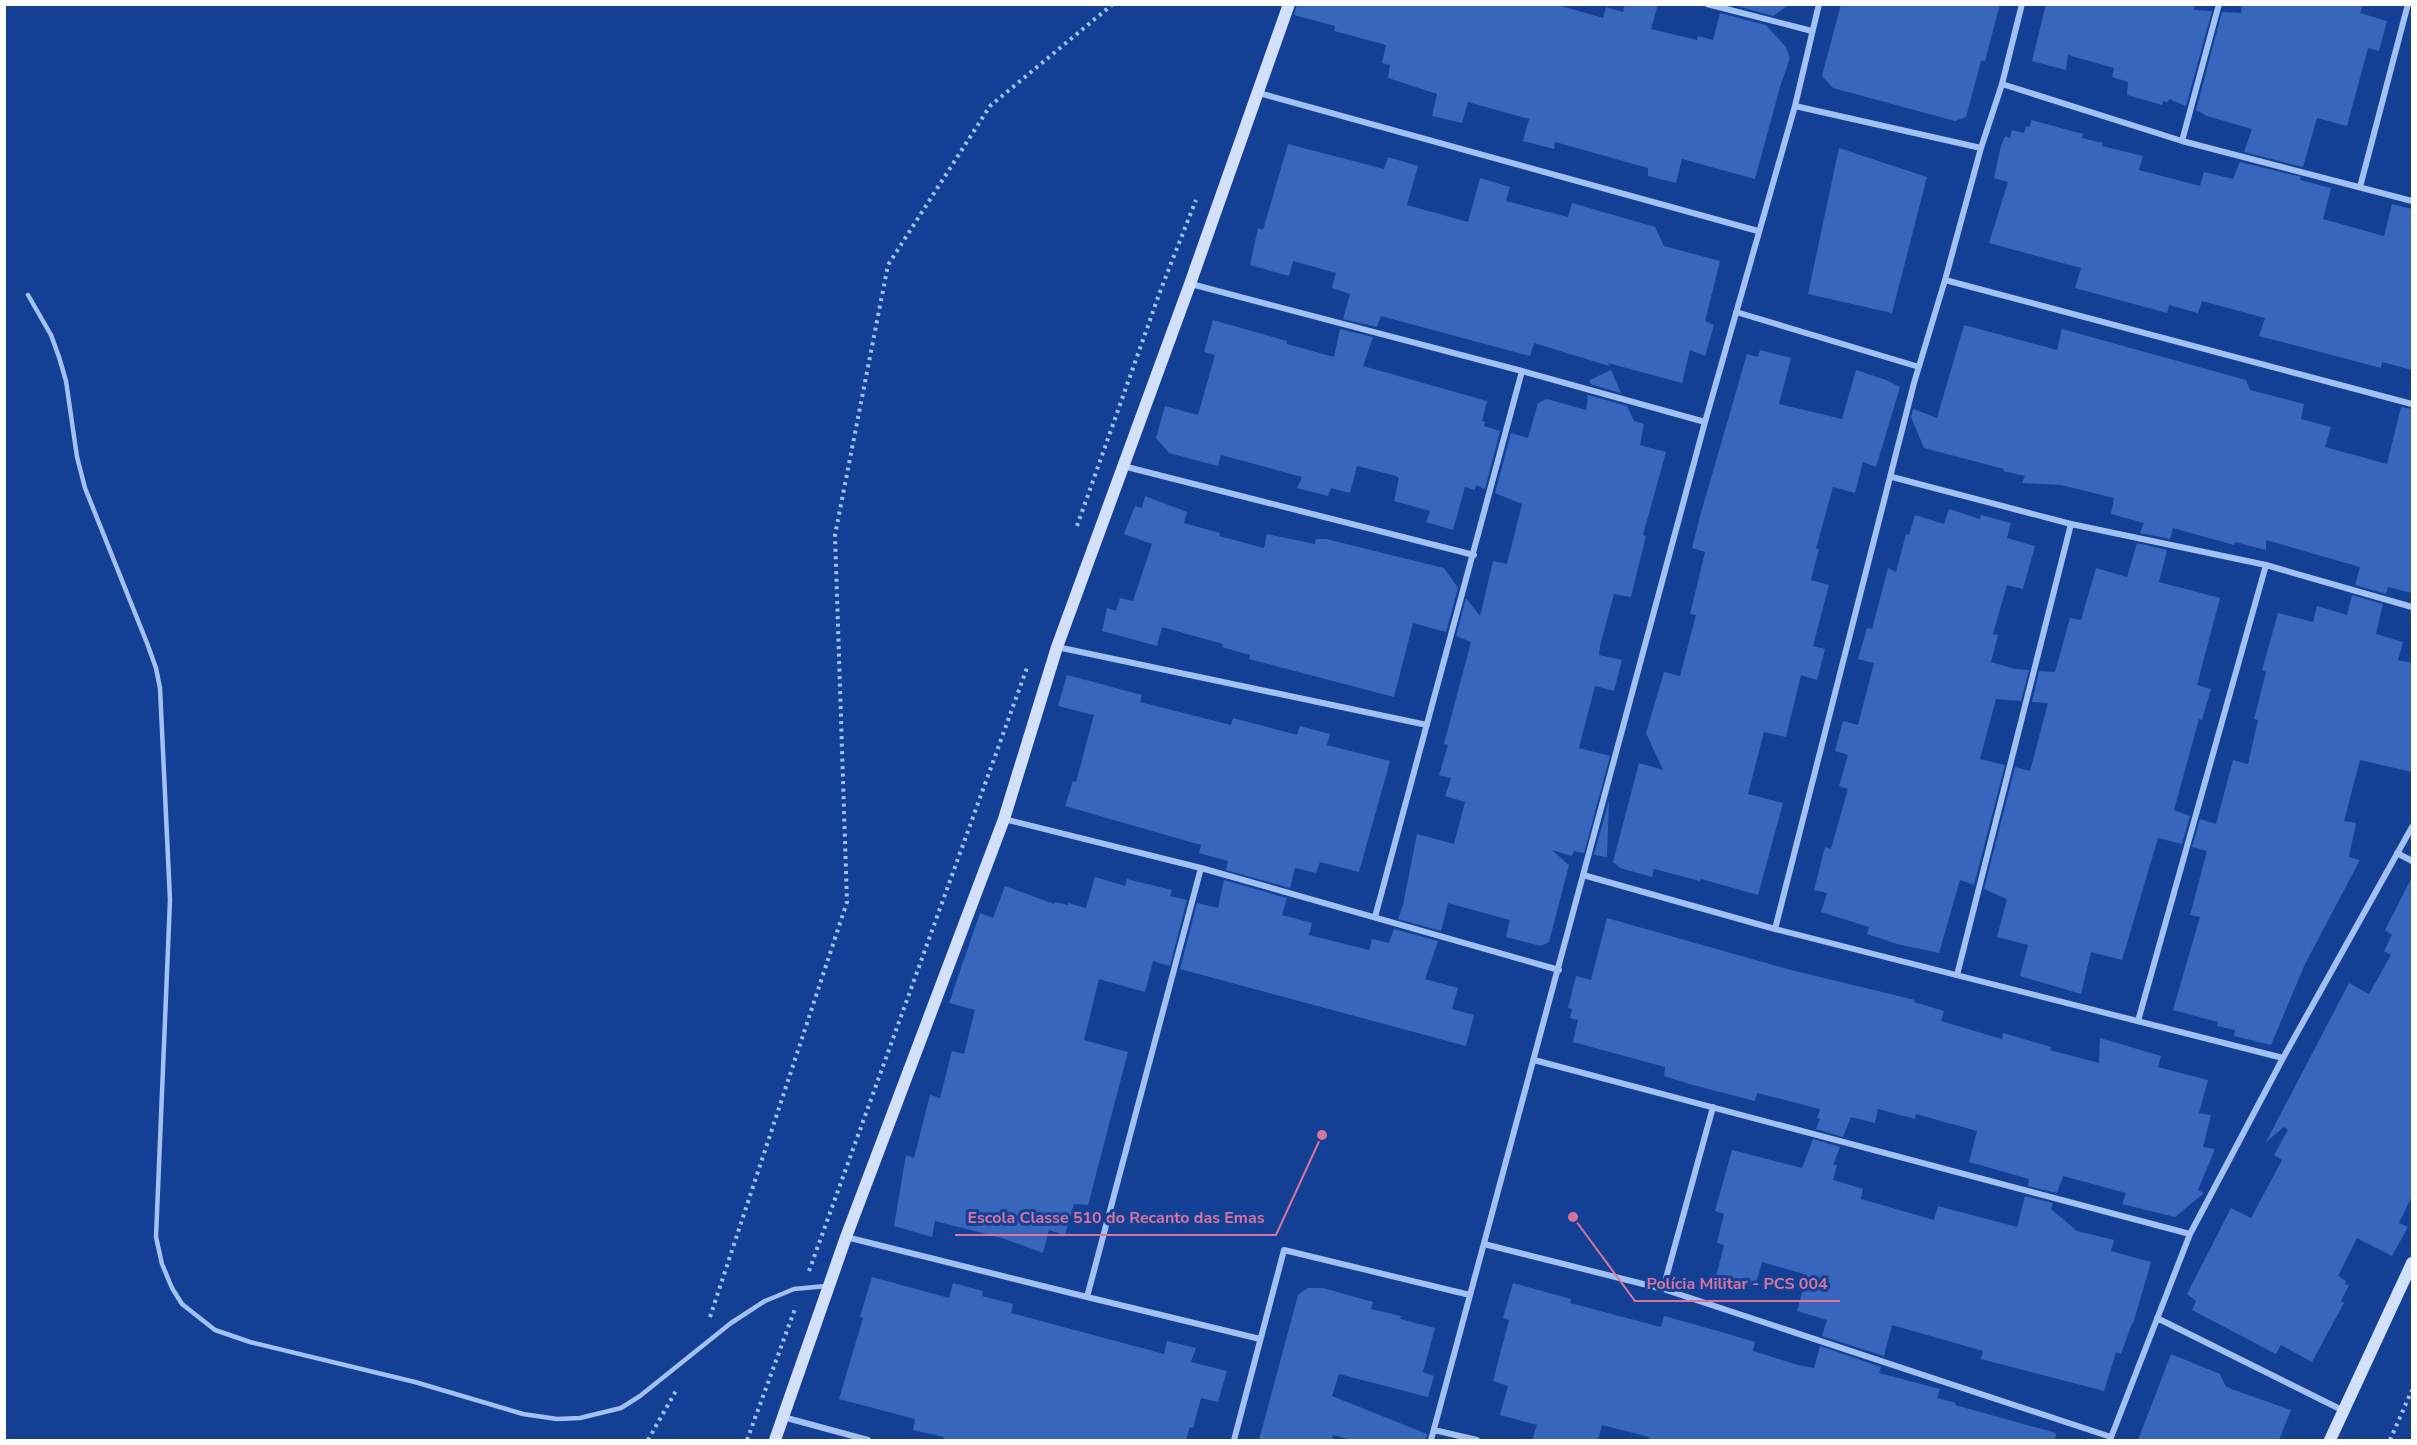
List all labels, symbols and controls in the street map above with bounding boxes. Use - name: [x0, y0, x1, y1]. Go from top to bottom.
- callout: Escola Classe 510 do Recanto das Emas: [955, 1201, 1276, 1235]
- text: Escola Classe 510 do Recanto das Emas: [968, 1207, 1265, 1229]
- callout: Polícia Militar - PCS 004: [1635, 1267, 1840, 1301]
- text: Polícia Militar - PCS 004: [1646, 1273, 1828, 1295]

